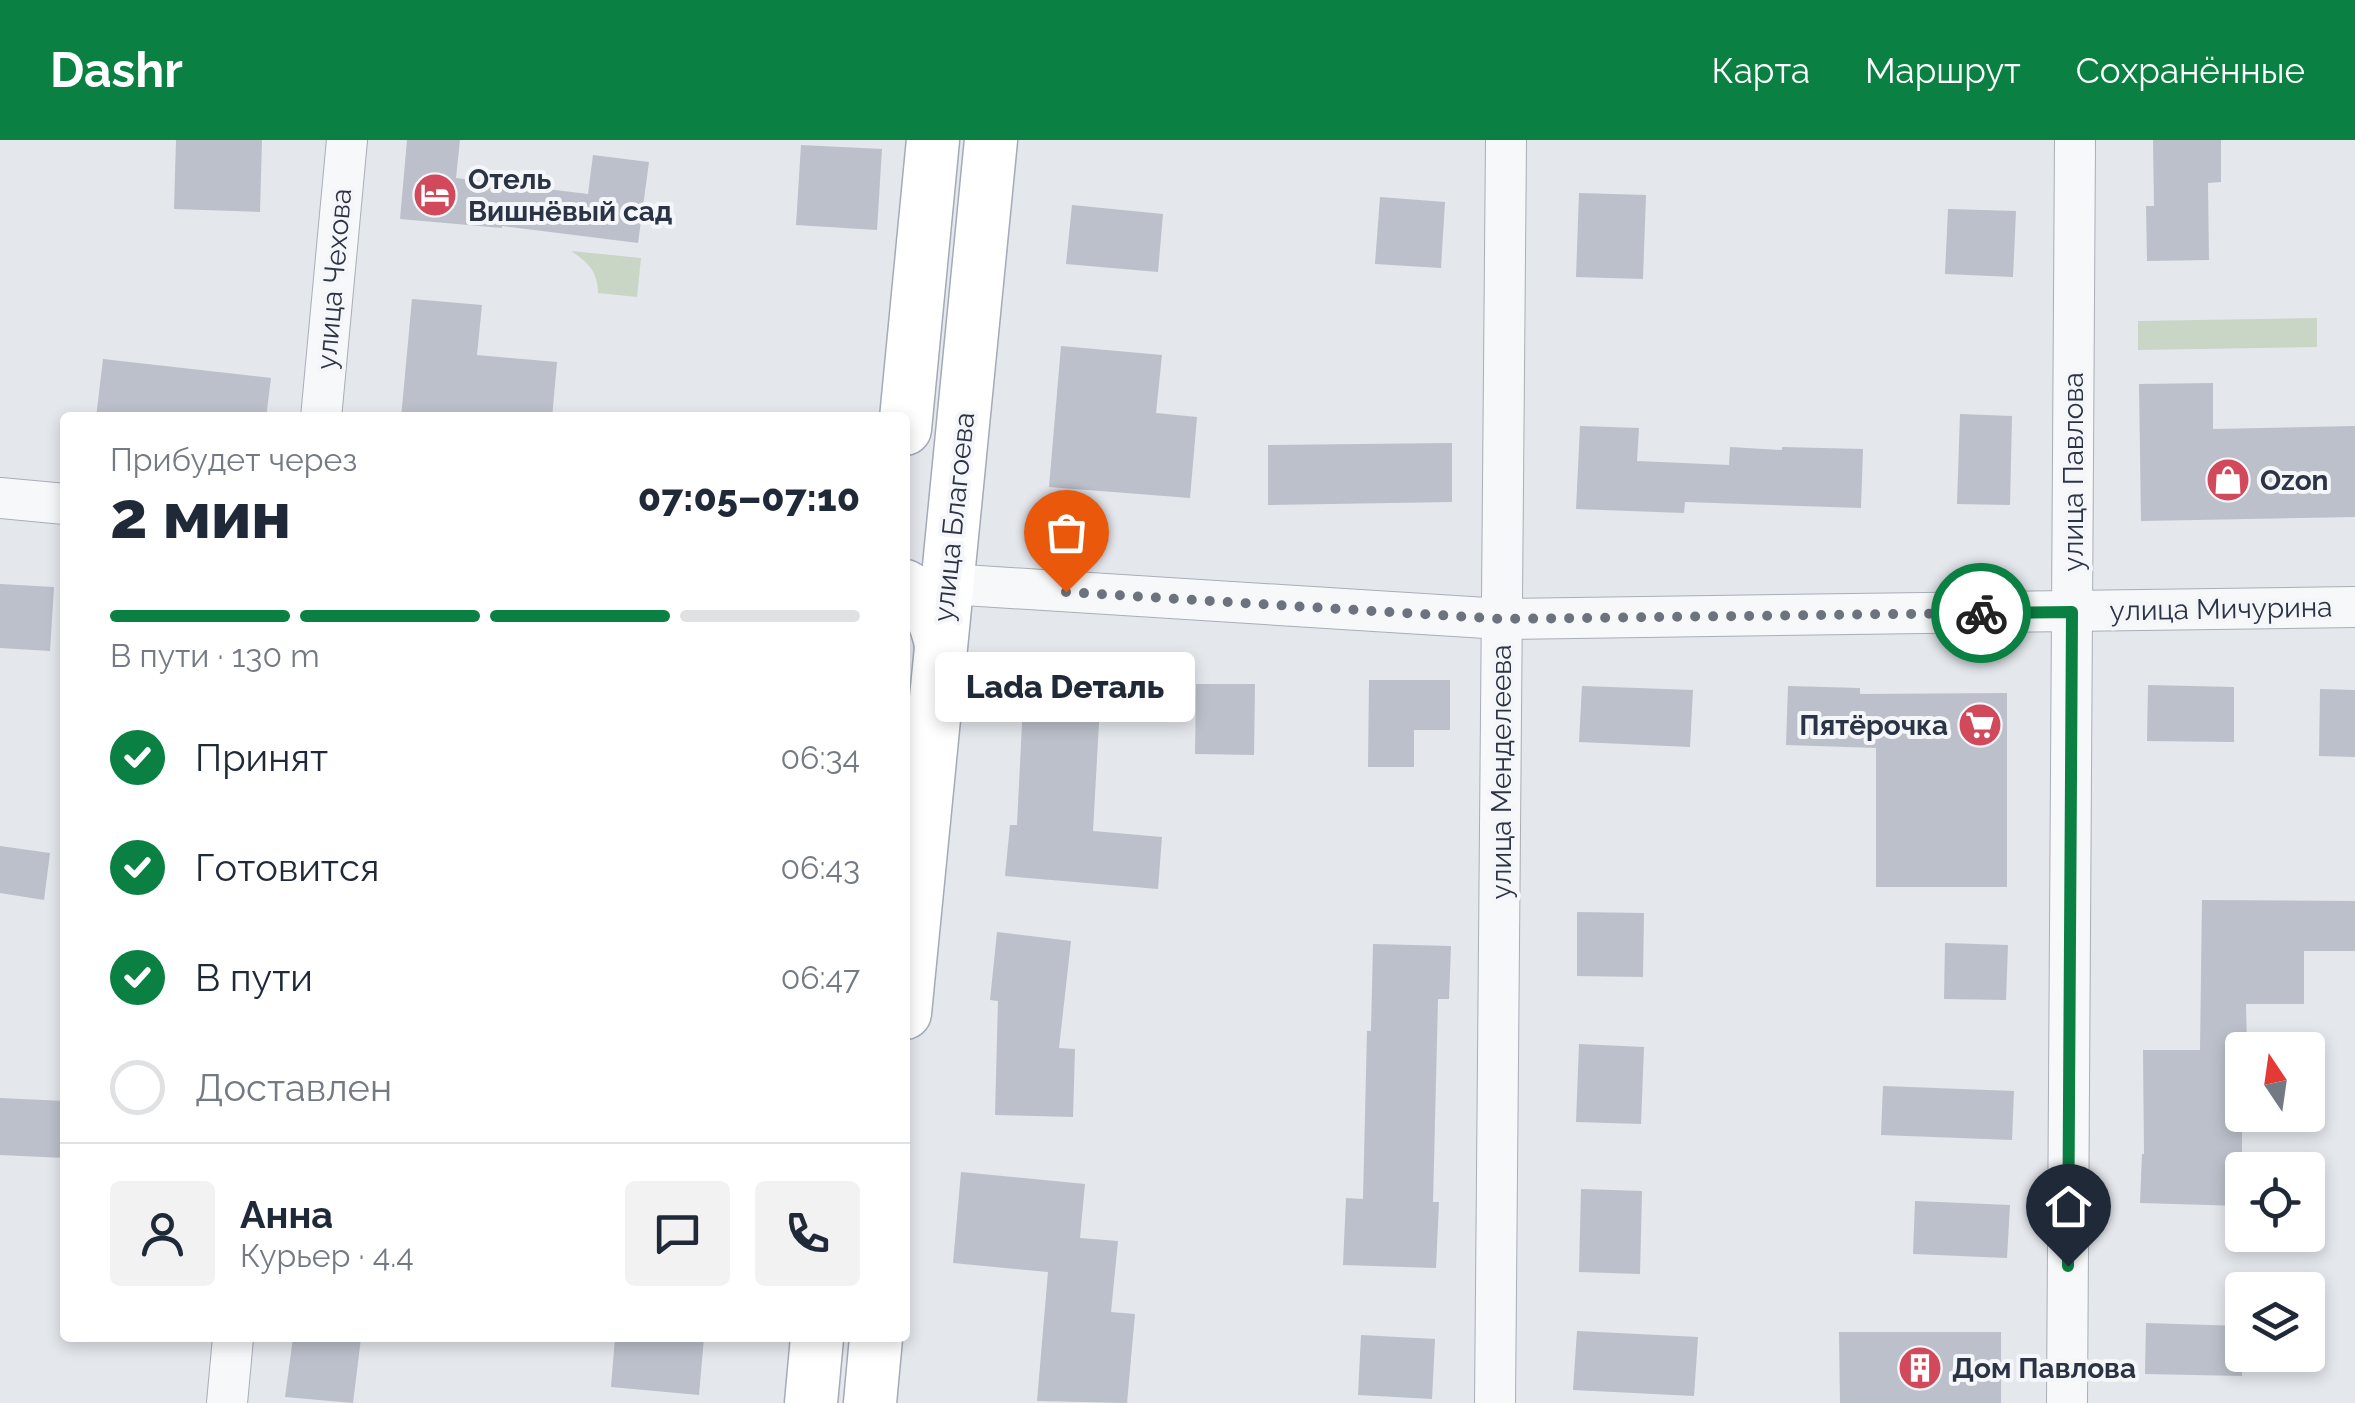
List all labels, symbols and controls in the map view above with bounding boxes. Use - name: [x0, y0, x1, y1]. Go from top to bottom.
- text: Dashr: [50, 42, 183, 98]
- text: Карта: [1712, 50, 1810, 91]
- text: Маршрут: [1865, 50, 2021, 91]
- text: Сохранённые: [2076, 50, 2305, 91]
- place label: Отель Вишнёвый сад: [468, 163, 672, 228]
- hotel icon: Отель Вишнёвый сад: [412, 172, 458, 218]
- street label: улица Чехова: [310, 187, 358, 371]
- street label: улица Павлова: [2057, 372, 2090, 572]
- street label: улица Благоева: [927, 411, 981, 623]
- text: Прибудет через: [110, 441, 357, 478]
- shop icon: Ozon: [2205, 457, 2251, 503]
- place label: Ozon: [2260, 464, 2329, 497]
- text: 07:05–07:10: [638, 475, 860, 520]
- text: 2 мин: [110, 477, 291, 553]
- pin: [1024, 490, 1109, 593]
- icon: bag: [1039, 505, 1094, 560]
- courier: [1931, 563, 2031, 663]
- icon: bike: [1954, 586, 2009, 641]
- street label: улица Мичурина: [2109, 591, 2333, 627]
- text: В пути · 130 m: [110, 637, 320, 674]
- street label: улица Менделеева: [1485, 644, 1518, 900]
- callout: Lada Dеталь: [936, 652, 1196, 722]
- text: Lada Dеталь: [966, 668, 1164, 705]
- supermarket icon: Пятёрочка: [1957, 702, 2003, 748]
- place label: Пятёрочка: [1799, 709, 1948, 742]
- icon: check: [110, 730, 165, 785]
- text: Принят: [195, 735, 328, 780]
- text: 06:34: [781, 739, 860, 776]
- icon: check: [110, 840, 165, 895]
- text: Готовится: [195, 845, 379, 890]
- text: 06:43: [781, 849, 860, 886]
- icon: check: [110, 950, 165, 1005]
- text: В пути: [195, 955, 313, 1000]
- text: 06:47: [781, 959, 860, 996]
- north arrow: [2225, 1032, 2325, 1132]
- map controls: [2225, 1032, 2325, 1372]
- text: Доставлен: [195, 1065, 392, 1110]
- button: locate: [2225, 1152, 2325, 1252]
- pin: [2026, 1164, 2111, 1267]
- icon: home: [2041, 1179, 2096, 1234]
- button: person: [110, 1181, 215, 1286]
- button: chat: [625, 1181, 730, 1286]
- button: phone: [755, 1181, 860, 1286]
- text: Анна: [240, 1192, 333, 1237]
- text: Курьер · 4.4: [240, 1237, 414, 1274]
- button: layers: [2225, 1272, 2325, 1372]
- building icon: Дом Павлова: [1897, 1345, 1943, 1391]
- place label: Дом Павлова: [1952, 1352, 2136, 1385]

